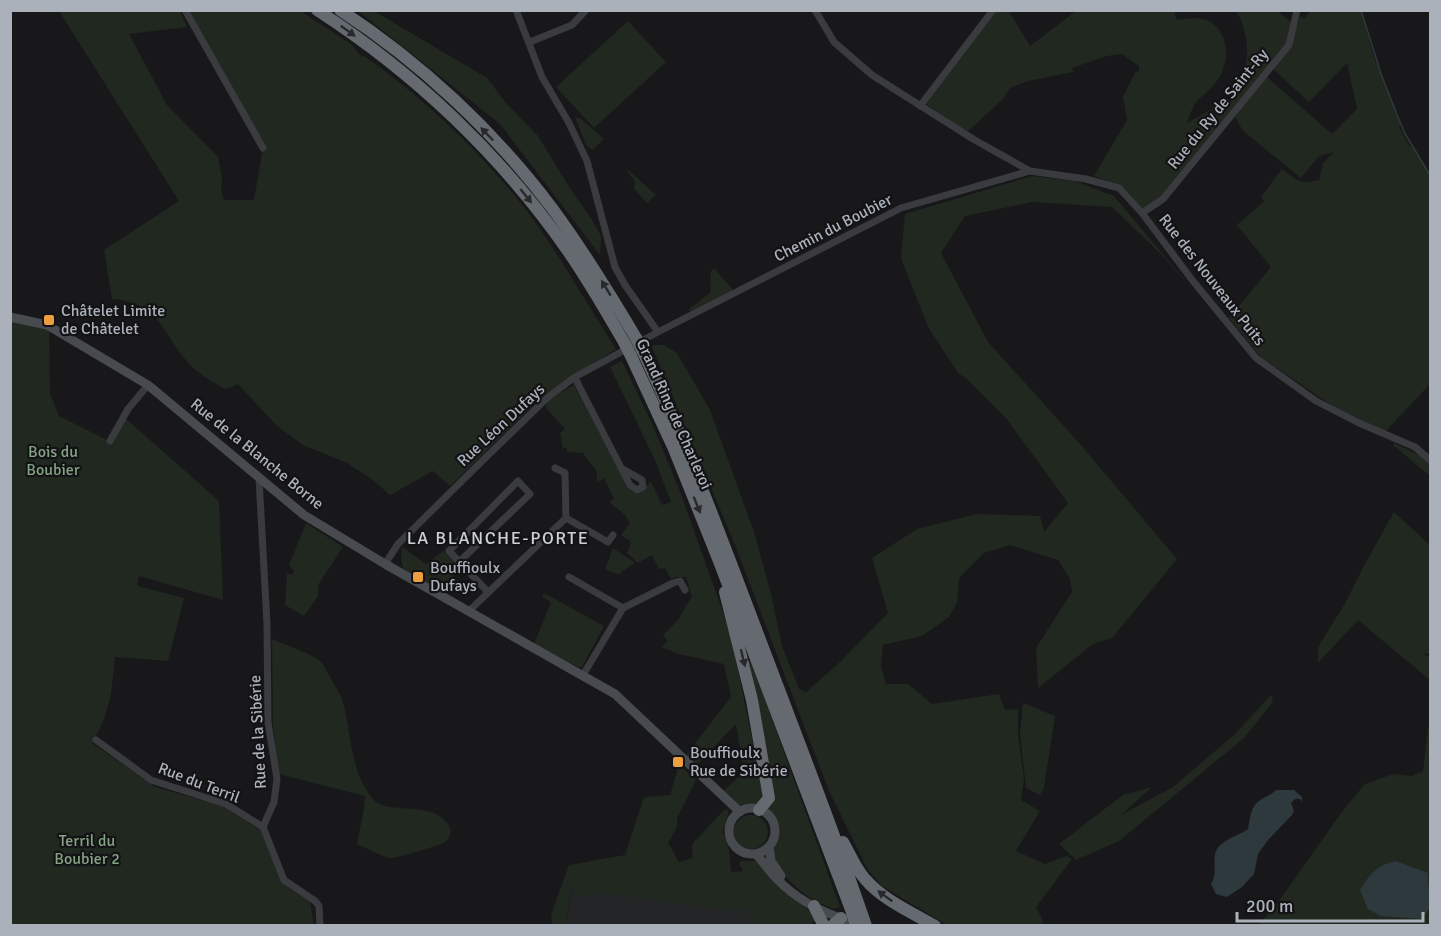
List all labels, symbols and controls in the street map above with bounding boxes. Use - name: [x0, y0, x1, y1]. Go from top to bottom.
- one-way arrow: [340, 24, 355, 36]
- street label: Rue du Ry de Saint-Ry: [1163, 44, 1273, 173]
- one-way arrow: [480, 127, 494, 142]
- one-way arrow: [519, 188, 532, 203]
- street label: Chemin du Boubier: [771, 190, 896, 266]
- street label: Rue des Nouveaux Puits: [1154, 210, 1270, 350]
- one-way arrow: [601, 280, 612, 296]
- place label: Châtelet Limite de Châtelet: [61, 301, 165, 339]
- marker: Châtelet Limite de Châtelet: [42, 313, 56, 327]
- street label: Grand Ring de Charleroi: [632, 336, 716, 492]
- street label: Rue Léon Dufays: [453, 379, 549, 471]
- street label: Rue de la Blanche Borne: [186, 394, 328, 514]
- park label: Bois du Boubier: [26, 442, 80, 480]
- one-way arrow: [692, 497, 702, 515]
- district label: LA BLANCHE-PORTE: [407, 527, 589, 549]
- place label: Bouffioulx Dufays: [430, 558, 501, 596]
- marker: Bouffioulx Dufays: [411, 570, 425, 584]
- one-way arrow: [738, 649, 748, 668]
- street label: Rue de la Sibérie: [245, 675, 271, 789]
- place label: Bouffioulx Rue de Sibérie: [690, 743, 788, 781]
- marker: Bouffioulx Rue de Sibérie: [671, 755, 685, 769]
- street label: Rue du Terril: [155, 758, 243, 808]
- park label: Terril du Boubier 2: [54, 831, 120, 869]
- scale bar: [1237, 885, 1423, 923]
- one-way arrow: [877, 890, 893, 902]
- text: 200 m: [1246, 895, 1293, 917]

